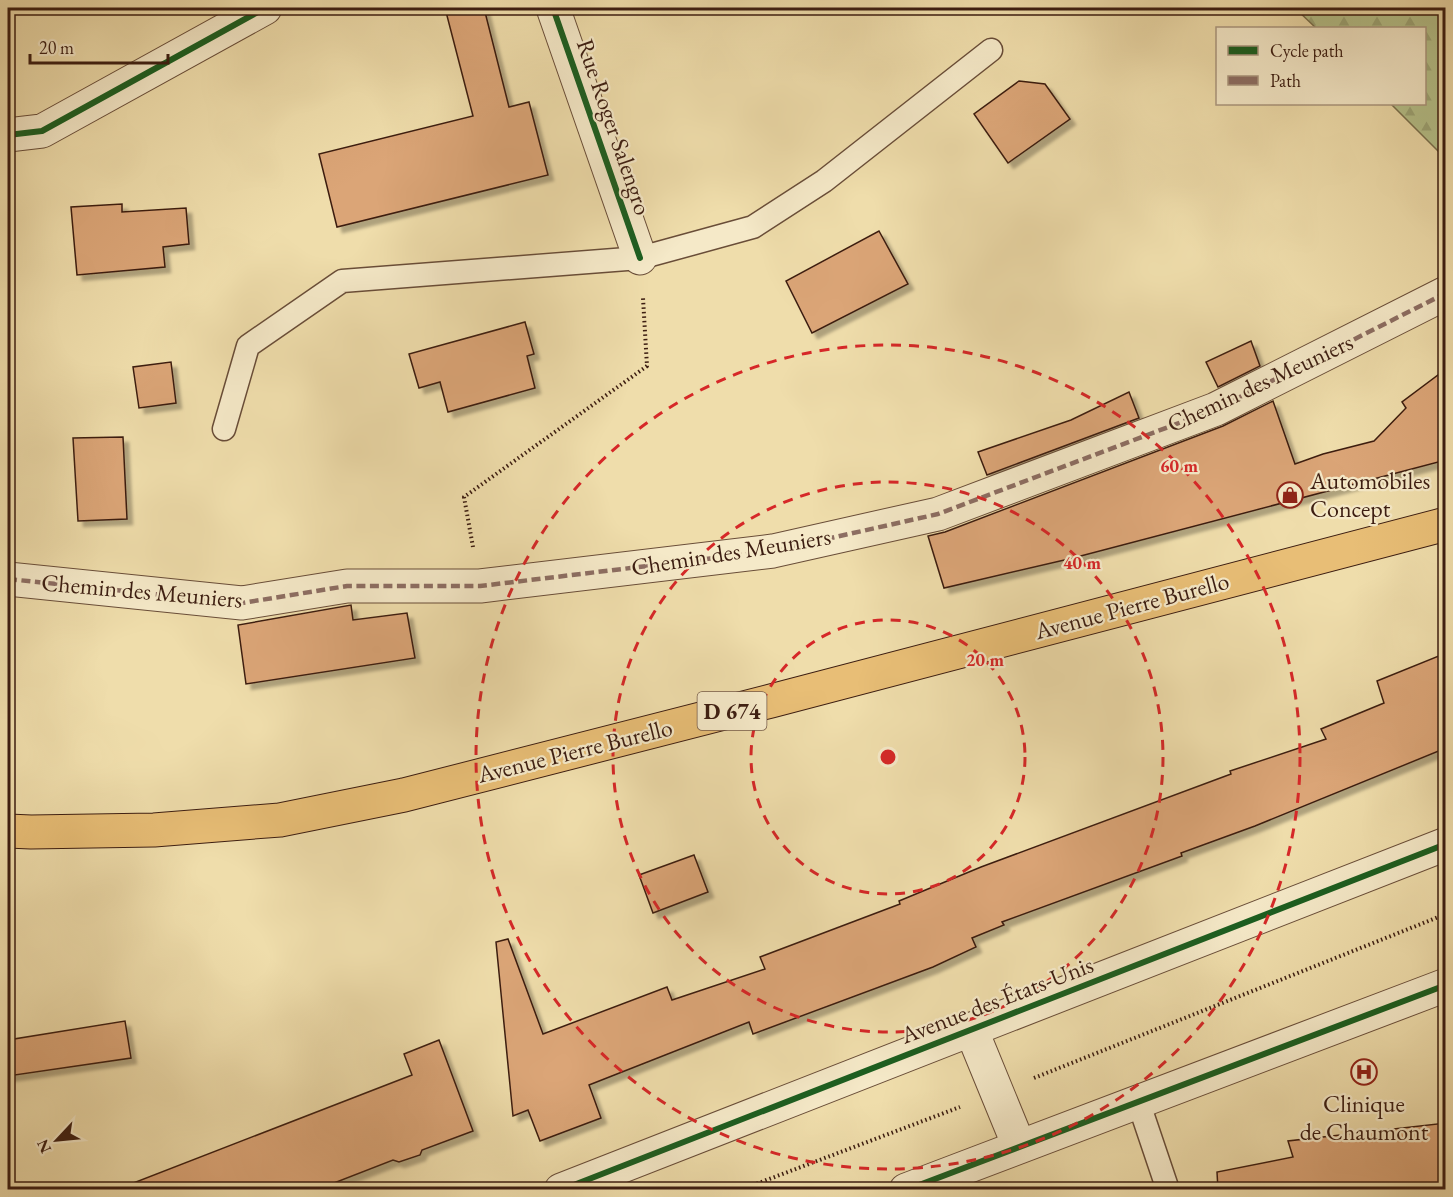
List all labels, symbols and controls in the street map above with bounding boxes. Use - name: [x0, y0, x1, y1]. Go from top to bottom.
- scale bar: [30, 27, 168, 65]
- legend: [1216, 27, 1426, 105]
- street label: Rue Roger Salengro: [570, 35, 659, 219]
- text: 20 m: [39, 36, 74, 59]
- text: Cycle path: [1270, 39, 1344, 62]
- text: Path: [1270, 69, 1301, 92]
- street label: Chemin des Meuniers: [1162, 326, 1358, 439]
- text: 60 m: [1160, 454, 1198, 477]
- place label: Automobiles Concept: [1309, 465, 1430, 524]
- shop icon: Automobiles Concept: [1275, 480, 1305, 510]
- street label: Chemin des Meuniers: [629, 520, 833, 583]
- text: 40 m: [1063, 551, 1101, 574]
- street label: Avenue Pierre Burello: [1030, 565, 1233, 647]
- street label: Chemin des Meuniers: [40, 566, 244, 615]
- text: 20 m: [966, 648, 1004, 671]
- road number: D 674: [698, 692, 766, 730]
- street label: Avenue Pierre Burello: [473, 711, 676, 790]
- centre of rings: [878, 747, 898, 767]
- street label: Avenue des États-Unis: [895, 949, 1098, 1051]
- hospital icon: Clinique de Chaumont: [1349, 1057, 1379, 1087]
- place label: Clinique de Chaumont: [1300, 1088, 1429, 1147]
- north arrow: [27, 1110, 87, 1170]
- text: N: [32, 1136, 56, 1157]

